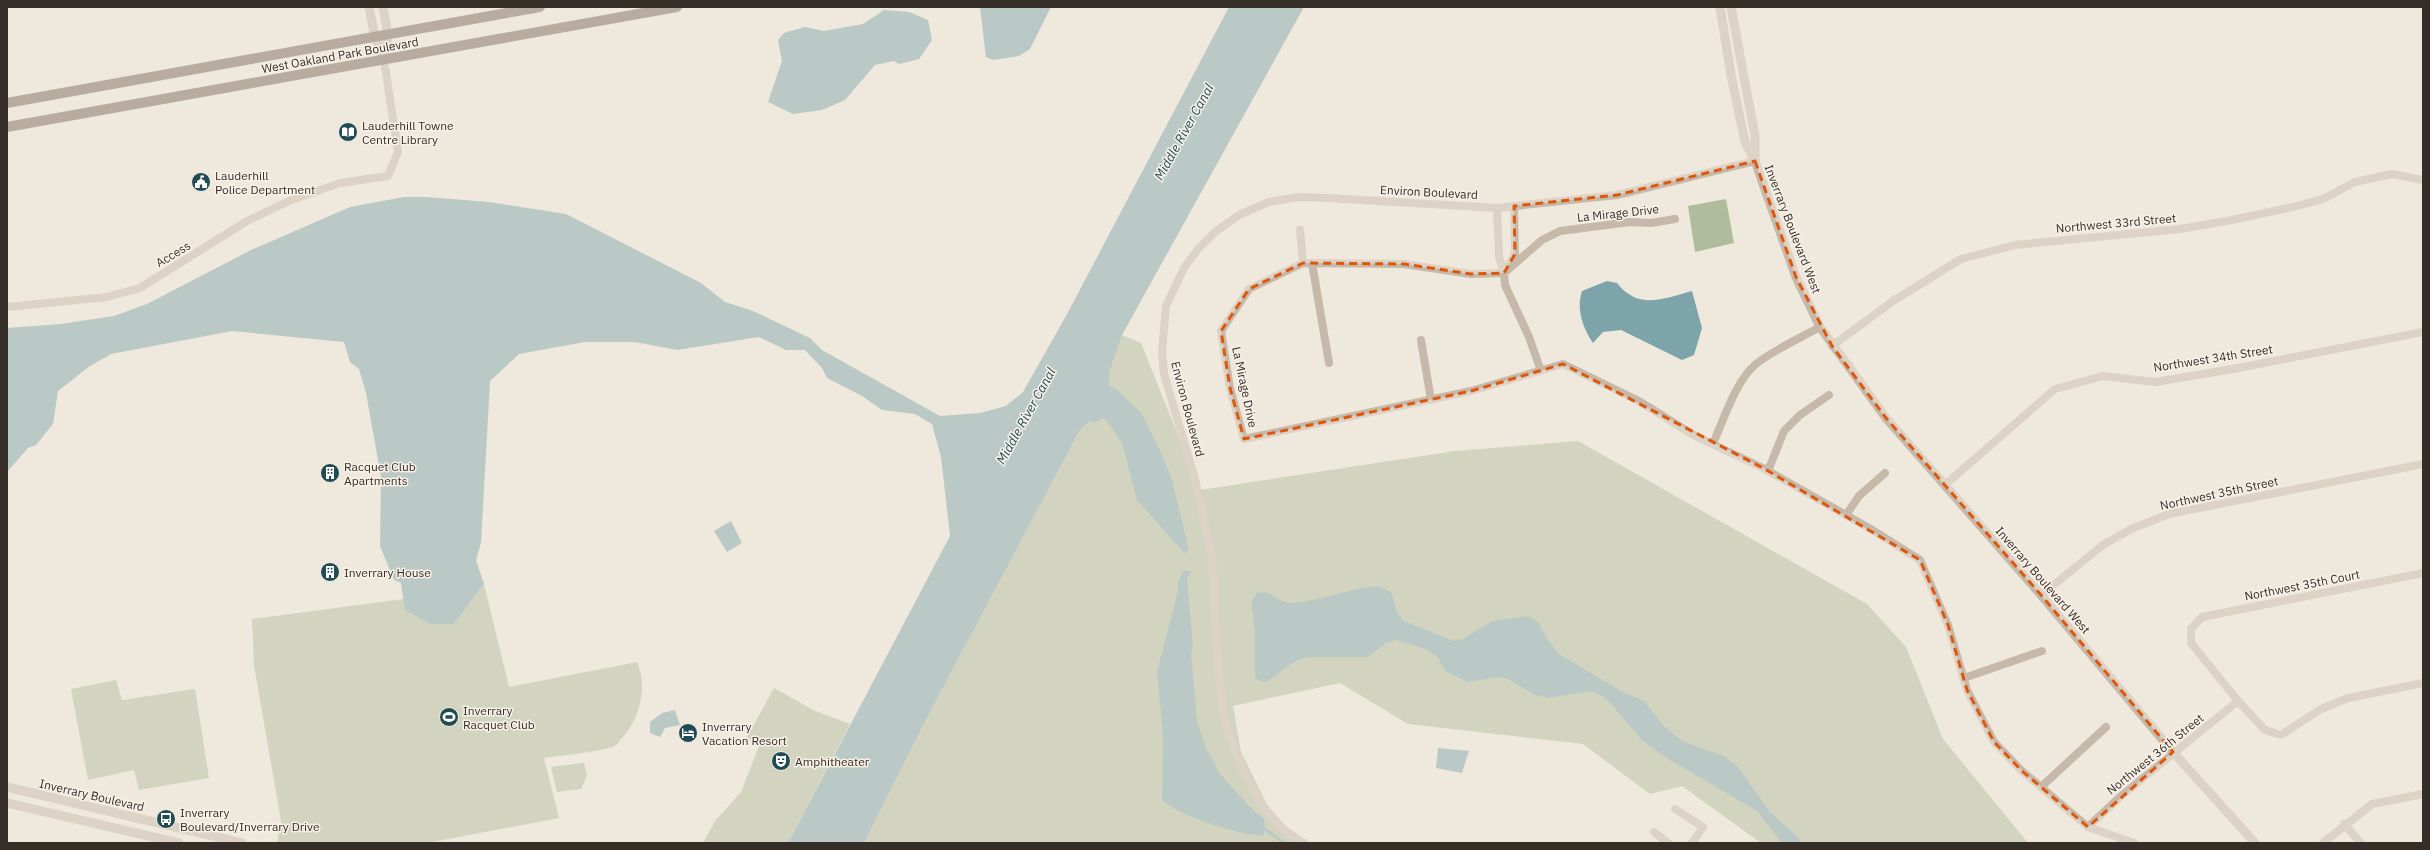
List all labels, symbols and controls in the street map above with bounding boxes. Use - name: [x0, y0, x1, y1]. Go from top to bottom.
- street label: West Oakland Park Boulevard: [260, 34, 420, 76]
- water label: Middle River Canal: [1150, 80, 1218, 183]
- place label: Lauderhill Towne Centre Library: [362, 118, 454, 147]
- library icon: Lauderhill Towne Centre Library: [337, 121, 359, 143]
- street label: Inverrary Boulevard West: [1761, 162, 1825, 296]
- place label: Lauderhill Police Department: [215, 168, 315, 197]
- public building icon: Lauderhill Police Department: [190, 171, 212, 193]
- street label: Environ Boulevard: [1380, 182, 1478, 202]
- street label: La Mirage Drive: [1576, 201, 1660, 225]
- street label: Northwest 33rd Street: [2055, 210, 2177, 236]
- street label: Access: [153, 238, 193, 270]
- street label: Northwest 34th Street: [2152, 341, 2274, 375]
- street label: La Mirage Drive: [1229, 345, 1261, 429]
- street label: Environ Boulevard: [1168, 360, 1208, 458]
- water label: Middle River Canal: [992, 364, 1060, 467]
- place label: Racquet Club Apartments: [344, 459, 416, 488]
- building icon: Racquet Club Apartments: [319, 462, 341, 484]
- street label: Northwest 35th Street: [2159, 473, 2279, 513]
- street label: Inverrary Boulevard West: [1992, 523, 2094, 637]
- building icon: Inverrary House: [319, 561, 341, 583]
- place label: Inverrary House: [344, 565, 431, 580]
- street label: Northwest 35th Court: [2243, 566, 2361, 604]
- place label: Inverrary Racquet Club: [463, 703, 535, 732]
- sports icon: Inverrary Racquet Club: [438, 706, 460, 728]
- street label: Northwest 36th Street: [2104, 710, 2206, 798]
- place label: Inverrary Vacation Resort: [702, 719, 787, 748]
- hotel icon: Inverrary Vacation Resort: [677, 722, 699, 744]
- theatre icon: Amphitheater: [770, 750, 792, 772]
- place label: Amphitheater: [795, 754, 870, 769]
- street label: Inverrary Boulevard: [38, 776, 146, 814]
- place label: Inverrary Boulevard/Inverrary Drive: [180, 805, 320, 834]
- bus stop icon: Inverrary Boulevard/Inverrary Drive: [155, 808, 177, 830]

